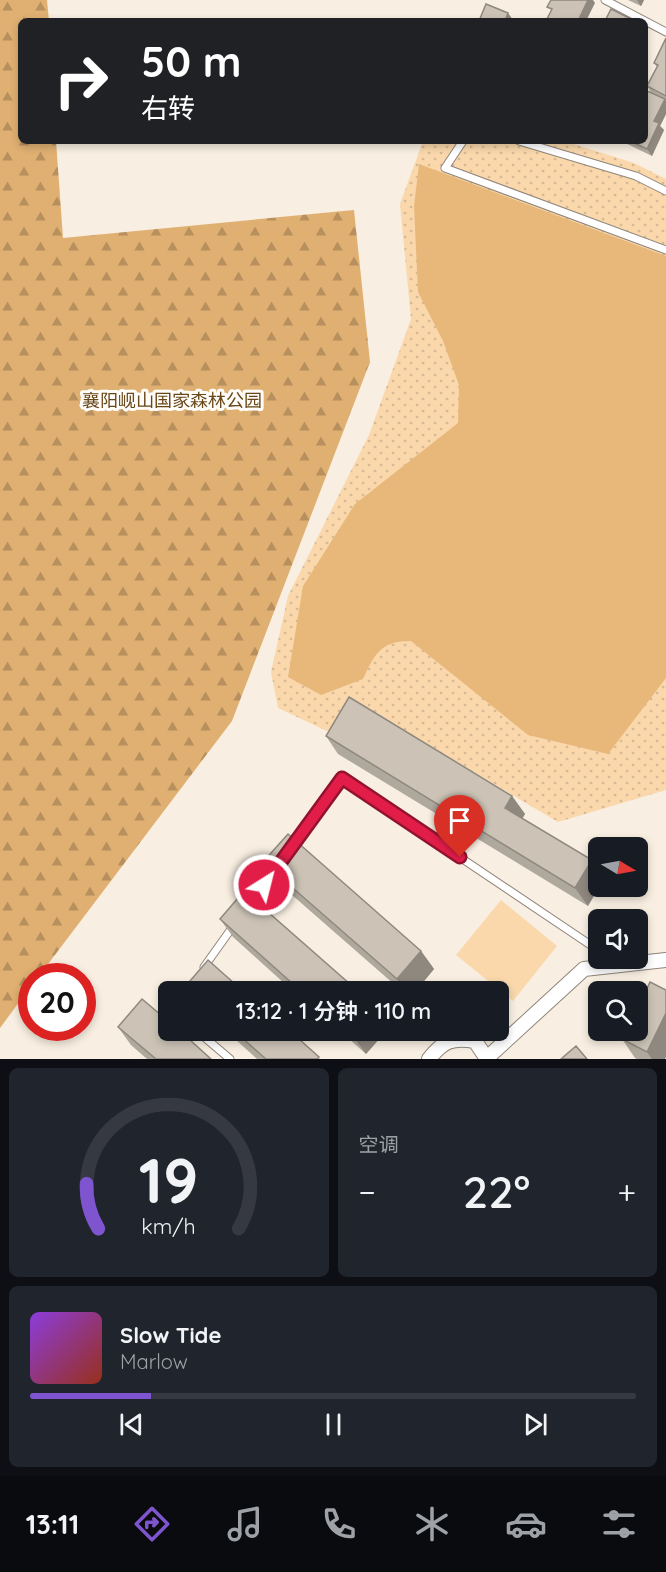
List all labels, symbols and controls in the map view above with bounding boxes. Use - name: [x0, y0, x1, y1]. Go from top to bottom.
- text: 50 m: [141, 35, 241, 88]
- icon: right: [42, 42, 120, 120]
- text: 右转: [141, 91, 195, 125]
- park label: 襄阳岘山国家森林公园: [82, 389, 262, 412]
- pin: [434, 795, 485, 857]
- icon: arrive: [443, 804, 476, 837]
- north arrow: [588, 837, 648, 897]
- map controls: [588, 837, 648, 1041]
- position arrow: [232, 853, 296, 917]
- button: sound: [588, 909, 648, 969]
- speed limit sign: 20: [18, 963, 96, 1041]
- button: search: [588, 981, 648, 1041]
- text: 13:12 · 1 分钟 · 110 m: [236, 997, 431, 1025]
- text: 空调: [359, 1132, 399, 1157]
- text: 19: [139, 1141, 199, 1219]
- text: 22°: [463, 1163, 530, 1219]
- text: −: [359, 1171, 376, 1212]
- text: +: [617, 1171, 636, 1212]
- text: km/h: [142, 1214, 196, 1240]
- text: Slow Tide: [120, 1321, 221, 1349]
- text: Marlow: [120, 1349, 188, 1374]
- icon: previous: [115, 1408, 148, 1441]
- icon: pause: [317, 1408, 350, 1441]
- icon: next: [519, 1408, 552, 1441]
- icon: directions: [131, 1503, 173, 1545]
- icon: music: [224, 1503, 266, 1545]
- icon: phone: [318, 1503, 360, 1545]
- icon: climate: [411, 1503, 453, 1545]
- icon: car: [505, 1503, 547, 1545]
- icon: filters: [598, 1503, 640, 1545]
- text: 13:11: [26, 1507, 79, 1541]

